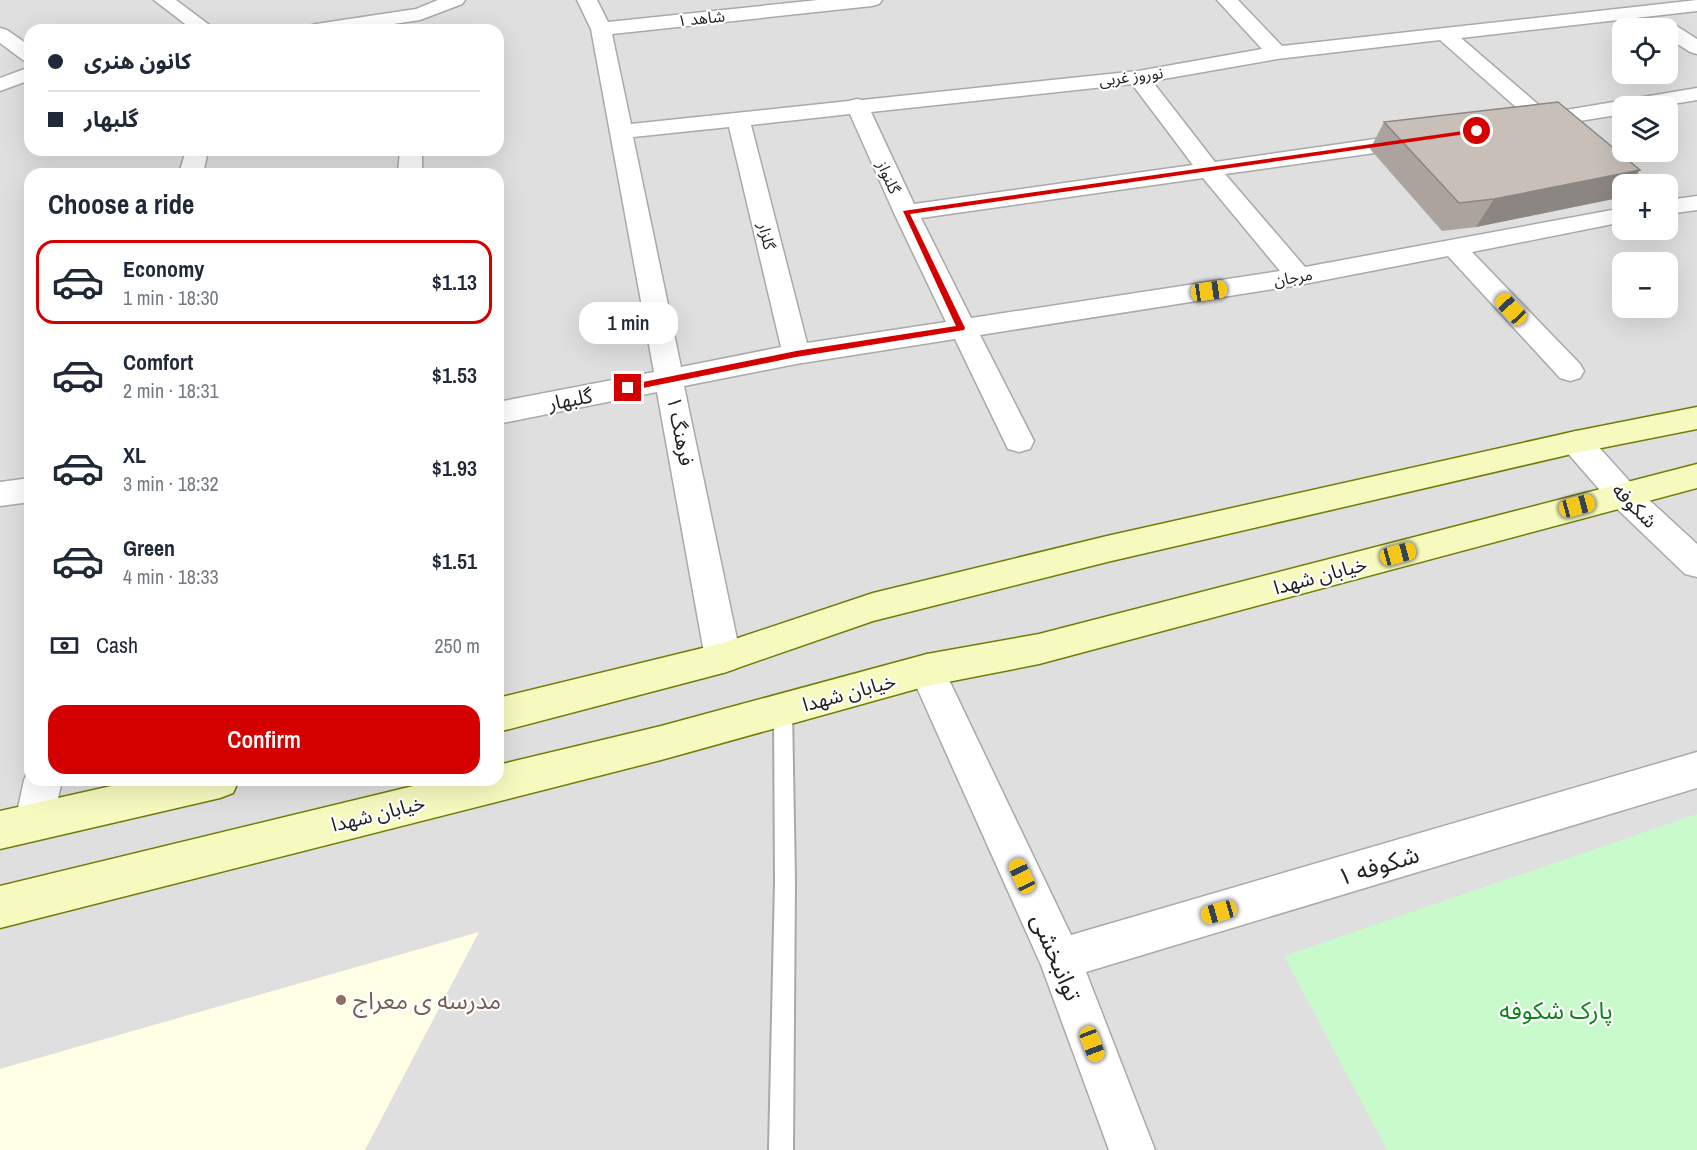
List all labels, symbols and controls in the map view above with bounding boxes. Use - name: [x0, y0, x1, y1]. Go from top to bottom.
- street label: شاهد ۱: [676, 5, 726, 31]
- map controls: [1612, 18, 1678, 318]
- button: locate: [1612, 18, 1678, 84]
- text: کانون هنری: [84, 46, 191, 76]
- street label: نوروز غربی: [1098, 61, 1164, 91]
- button: layers: [1612, 96, 1678, 162]
- text: گلبهار: [84, 104, 139, 134]
- route start: [1463, 117, 1490, 144]
- street label: گلنواز: [872, 156, 906, 197]
- button: +: [1612, 174, 1678, 240]
- text: Choose a ride: [48, 186, 194, 222]
- street label: گلزار: [753, 219, 781, 252]
- button: −: [1612, 252, 1678, 318]
- text: Economy: [123, 254, 204, 284]
- icon: car: [51, 255, 105, 309]
- street label: مرجان: [1272, 263, 1314, 291]
- text: $1.13: [432, 267, 477, 297]
- car: [1190, 280, 1228, 302]
- text: 1 min · 18:30: [123, 284, 219, 311]
- car: [1492, 290, 1530, 328]
- callout: 1 min: [578, 301, 678, 343]
- text: 1 min: [607, 309, 650, 336]
- text: Comfort: [123, 347, 193, 377]
- icon: car: [51, 348, 105, 402]
- text: $1.53: [432, 360, 477, 390]
- route end: [614, 374, 641, 401]
- text: 2 min · 18:31: [123, 377, 219, 404]
- street label: گلبهار: [545, 381, 595, 417]
- street label: فرهنگ ۱: [661, 394, 701, 468]
- text: XL: [123, 440, 146, 470]
- icon: car: [51, 441, 105, 495]
- text: $1.93: [432, 453, 477, 483]
- text: 3 min · 18:32: [123, 470, 219, 497]
- street label: شکوفه: [1606, 476, 1664, 534]
- car: [1557, 493, 1597, 519]
- text: Green: [123, 533, 175, 563]
- icon: car: [51, 534, 105, 588]
- car: [1378, 541, 1418, 567]
- text: $1.51: [432, 546, 477, 576]
- street label: خیابان شهدا: [1270, 550, 1370, 600]
- text: 4 min · 18:33: [123, 563, 219, 590]
- icon: cash: [48, 629, 81, 662]
- text: Cash: [96, 630, 138, 660]
- text: 250 m: [434, 632, 480, 659]
- street label: خیابان شهدا: [799, 667, 899, 717]
- button: Confirm: [48, 705, 480, 774]
- street label: خیابان شهدا: [328, 788, 428, 838]
- street label: شکوفه ۱: [1333, 837, 1423, 893]
- car: [1006, 856, 1038, 896]
- car: [1199, 898, 1239, 926]
- street label: توانبخشی: [1024, 908, 1090, 1006]
- place label: مدرسه ی معراج: [353, 984, 501, 1018]
- marker: مدرسه ی معراج: [334, 993, 348, 1007]
- park label: پارک شکوفه: [1499, 994, 1613, 1026]
- car: [1077, 1024, 1107, 1064]

